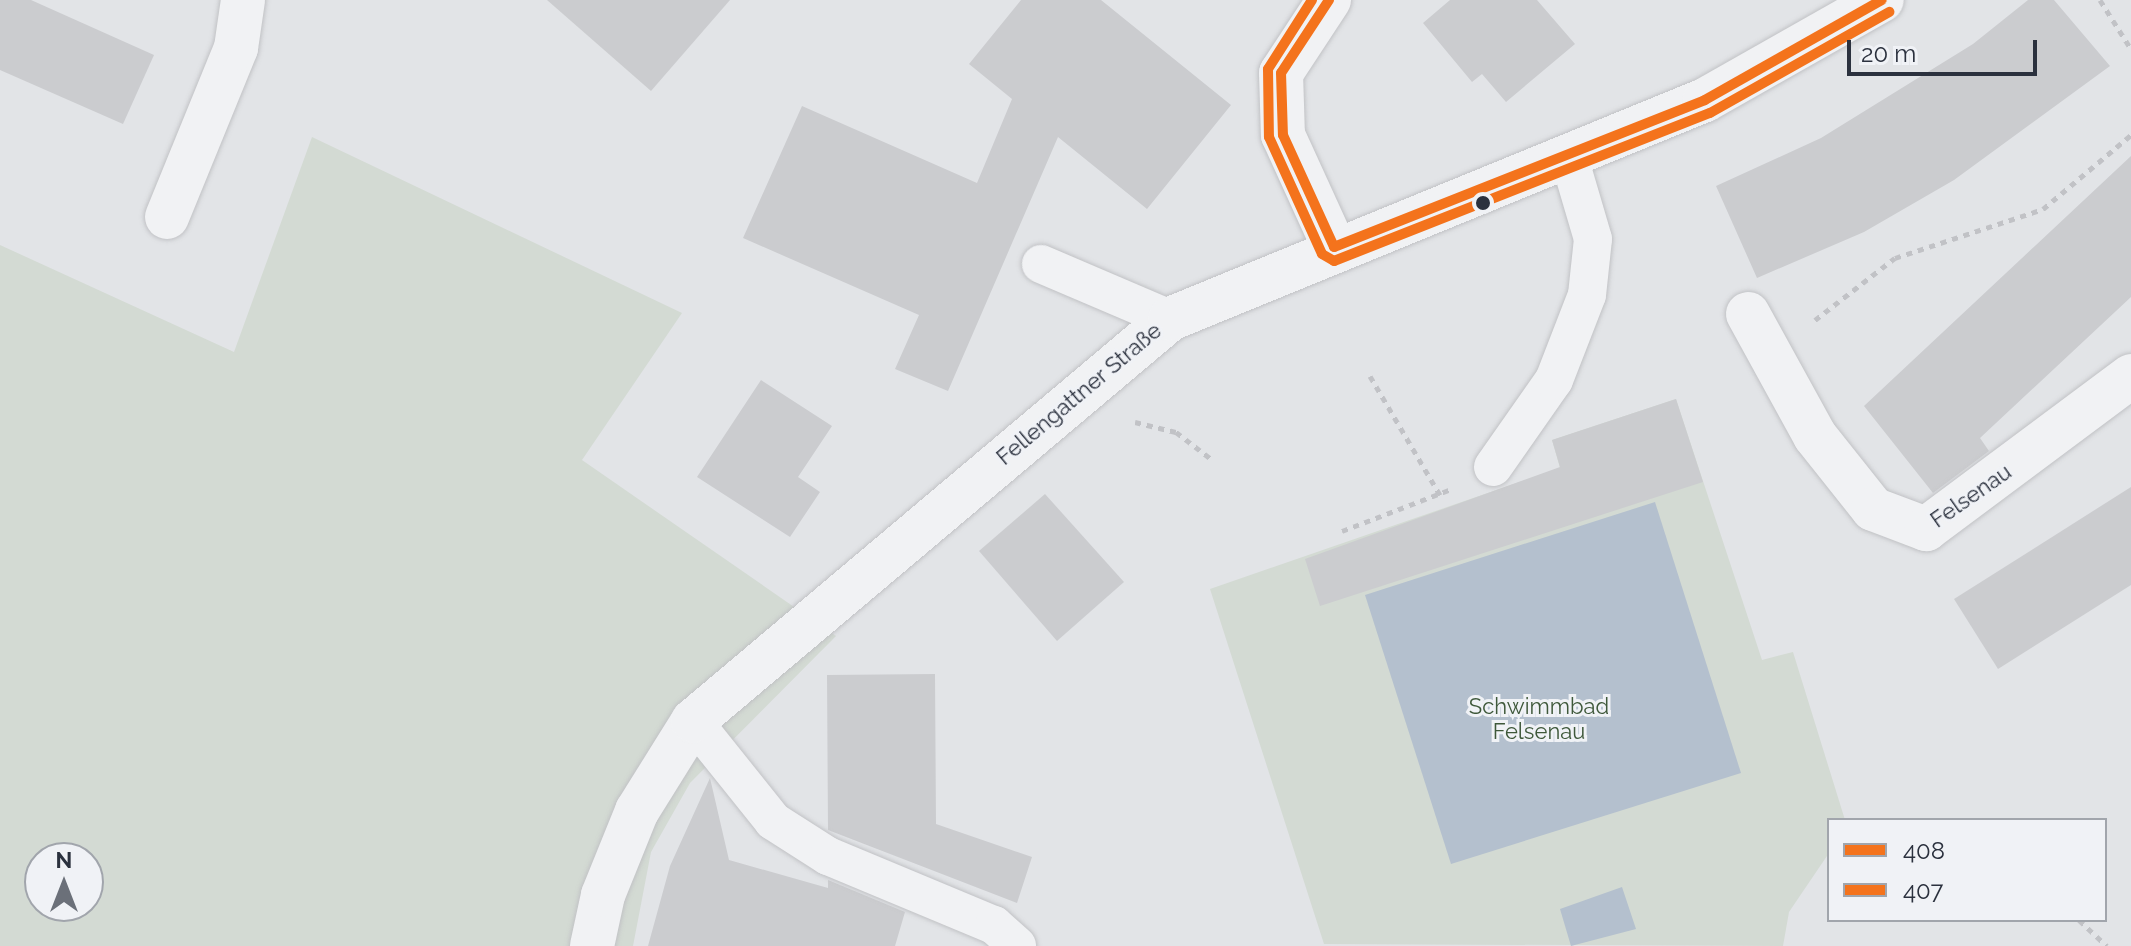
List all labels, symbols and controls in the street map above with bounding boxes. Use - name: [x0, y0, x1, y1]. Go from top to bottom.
- scale bar: [1851, 24, 2041, 74]
- text: 20 m: [1861, 39, 1916, 68]
- unlabelled marker: [1475, 195, 1491, 211]
- street label: Fellengattner Straße: [991, 317, 1167, 471]
- street label: Felsenau: [1926, 459, 2016, 533]
- park label: Schwimmbad Felsenau: [1469, 693, 1609, 744]
- legend: [1827, 818, 2107, 922]
- text: 408: [1903, 836, 1945, 865]
- north arrow: [24, 842, 104, 922]
- text: N: [56, 847, 72, 873]
- text: 407: [1903, 876, 1943, 905]

